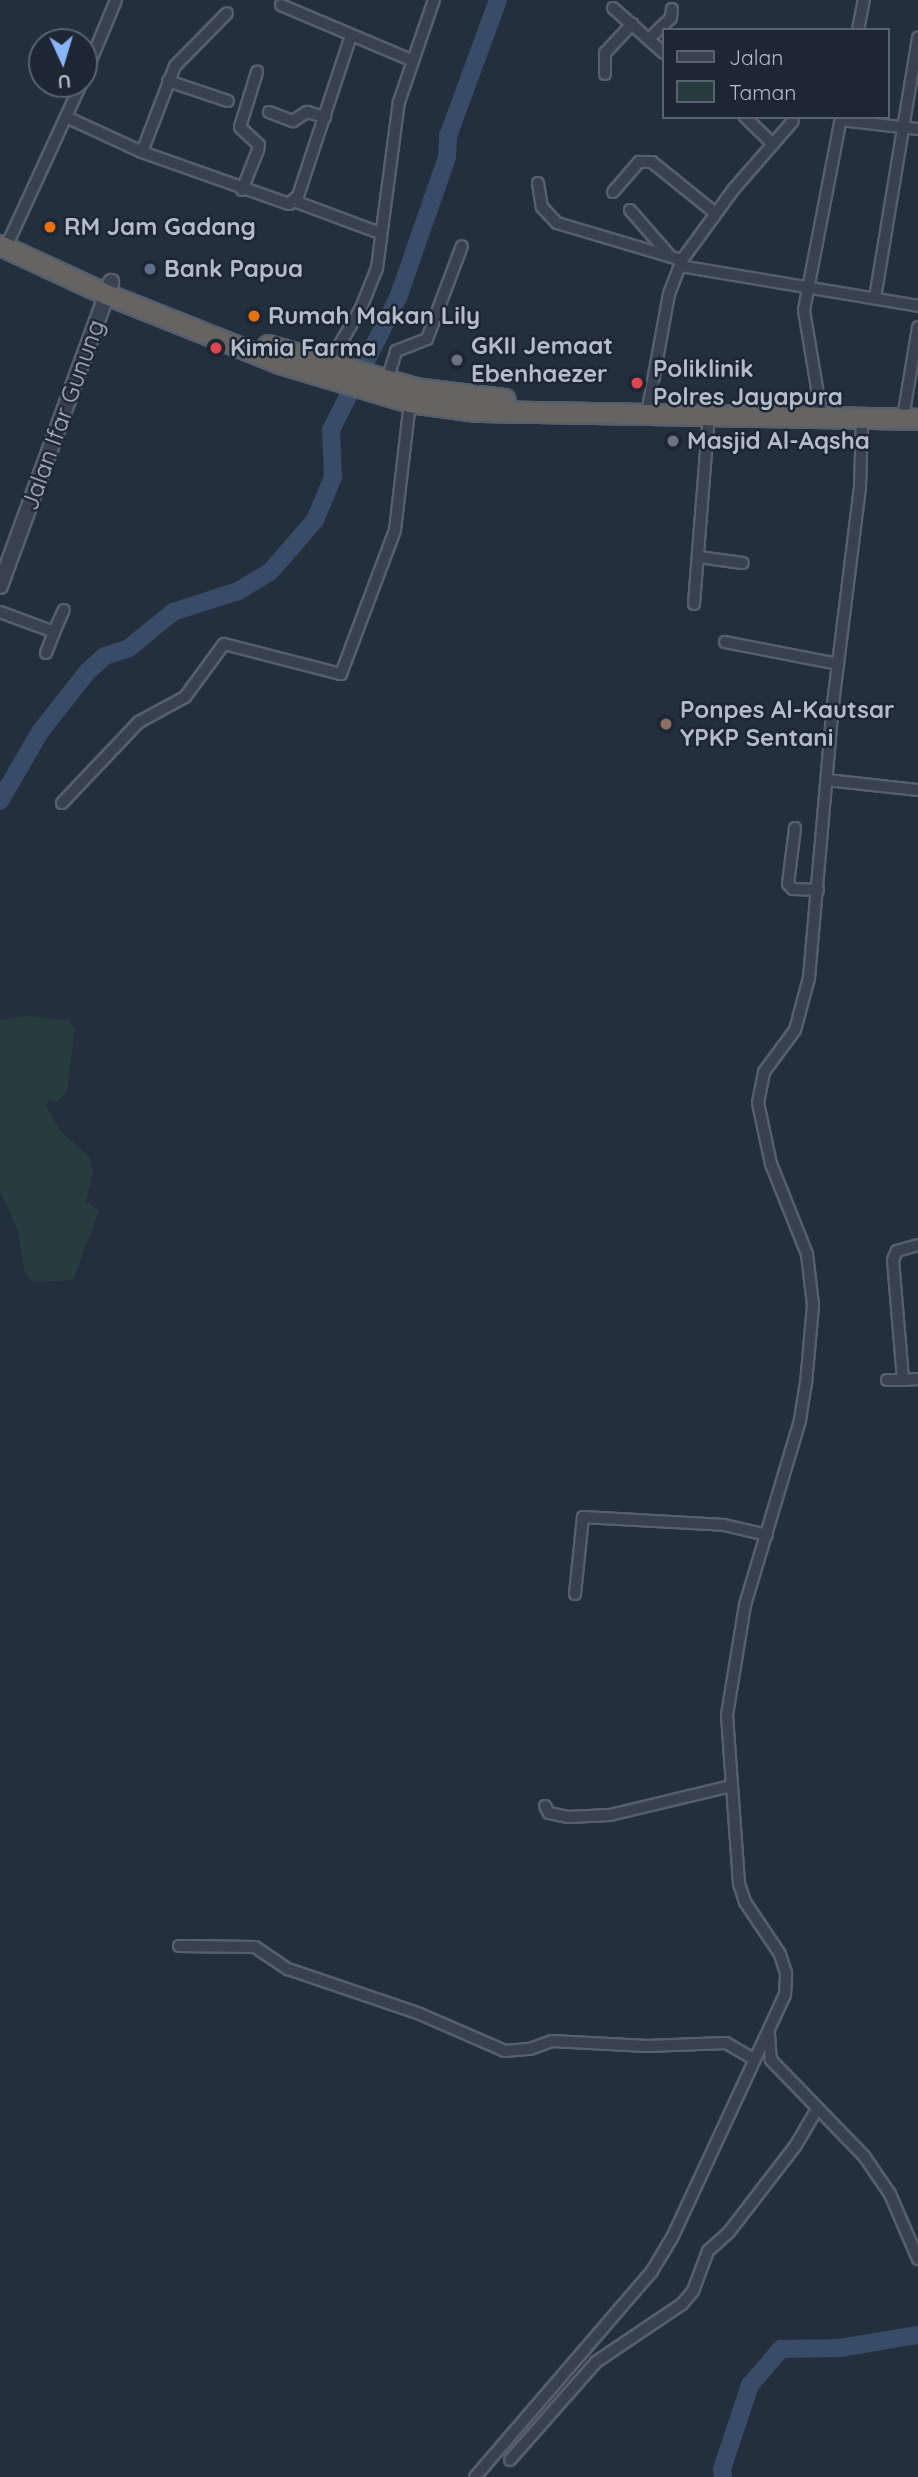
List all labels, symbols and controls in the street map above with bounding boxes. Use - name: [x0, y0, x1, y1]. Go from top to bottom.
- north arrow: [28, 28, 98, 98]
- legend: [662, 28, 890, 119]
- text: Jalan: [729, 44, 783, 70]
- text: U: [57, 70, 72, 94]
- text: Taman: [729, 79, 796, 105]
- place label: RM Jam Gadang: [64, 213, 256, 241]
- marker: RM Jam Gadang: [42, 219, 58, 235]
- place label: Bank Papua: [164, 255, 303, 283]
- marker: Bank Papua: [142, 261, 158, 277]
- place label: Rumah Makan Lily: [268, 302, 480, 330]
- marker: Rumah Makan Lily: [246, 308, 262, 324]
- street label: Jalan Ifar Gunung: [15, 316, 111, 514]
- place label: GKII Jemaat Ebenhaezer: [471, 332, 613, 388]
- place label: Kimia Farma: [230, 334, 377, 362]
- marker: Kimia Farma: [208, 340, 224, 356]
- marker: GKII Jemaat Ebenhaezer: [449, 352, 465, 368]
- place label: Poliklinik Polres Jayapura: [653, 355, 843, 411]
- marker: Poliklinik Polres Jayapura: [627, 373, 647, 393]
- place label: Masjid Al-Aqsha: [687, 427, 870, 455]
- marker: Masjid Al-Aqsha: [665, 433, 681, 449]
- place label: Ponpes Al-Kautsar YPKP Sentani: [680, 696, 895, 752]
- marker: Ponpes Al-Kautsar YPKP Sentani: [658, 716, 674, 732]

